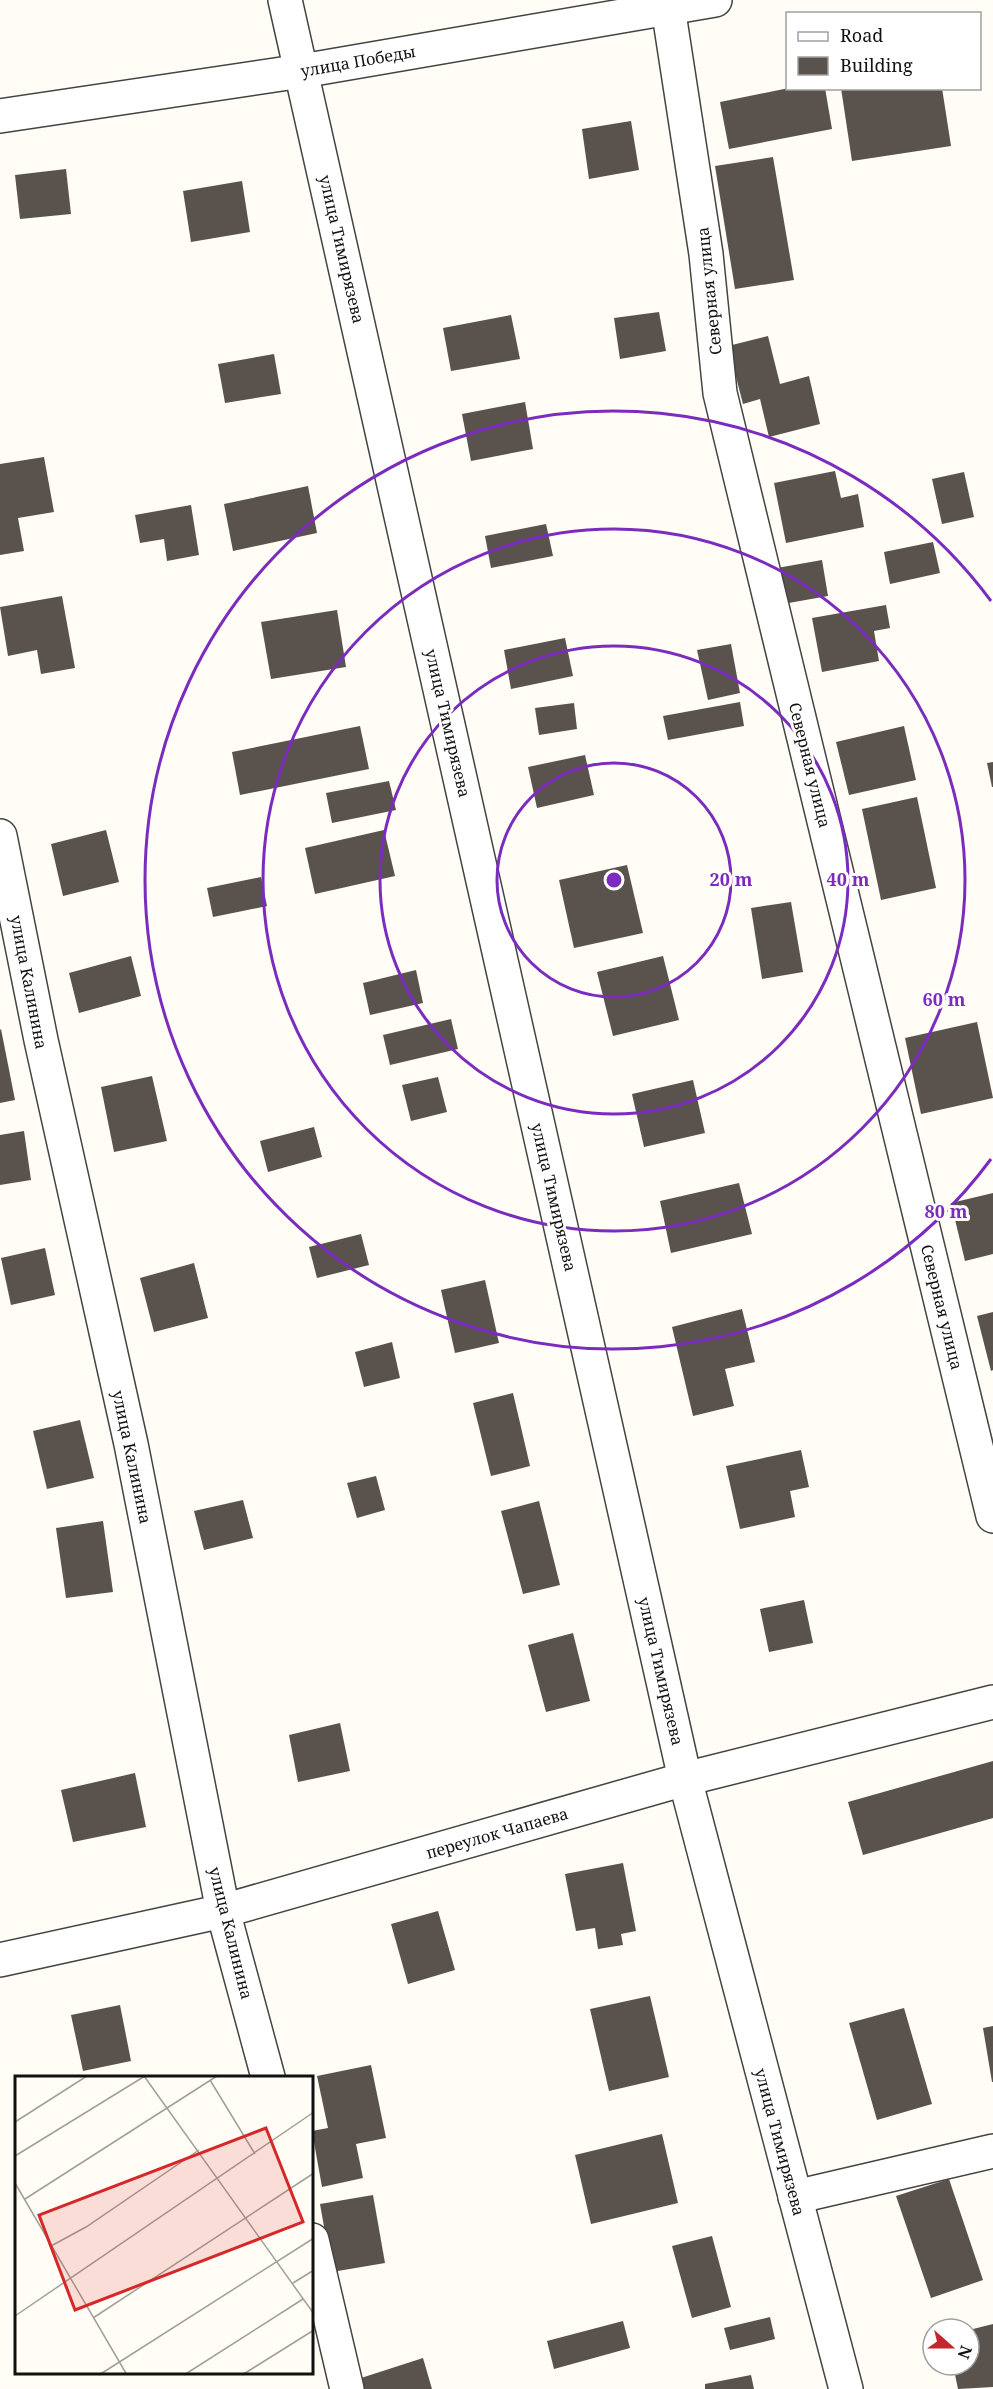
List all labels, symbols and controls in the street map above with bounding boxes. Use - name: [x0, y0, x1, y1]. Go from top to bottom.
- legend: [786, 12, 981, 90]
- text: Road: [840, 23, 883, 47]
- street label: улица Победы: [299, 40, 417, 82]
- text: Building: [840, 53, 913, 77]
- street label: улица Тимирязева: [314, 173, 370, 325]
- street label: Северная улица: [691, 226, 727, 356]
- street label: улица Тимирязева: [420, 647, 476, 799]
- street label: Северная улица: [784, 700, 836, 830]
- text: 20 m: [710, 867, 753, 891]
- text: 40 m: [827, 867, 870, 891]
- centre of rings: [604, 870, 624, 890]
- street label: улица Калинина: [5, 913, 53, 1051]
- text: 60 m: [923, 987, 966, 1011]
- street label: улица Тимирязева: [526, 1121, 582, 1273]
- text: 80 m: [925, 1199, 968, 1223]
- street label: Северная улица: [916, 1242, 968, 1372]
- street label: улица Калинина: [107, 1388, 157, 1526]
- street label: улица Тимирязева: [633, 1595, 689, 1747]
- street label: переулок Чапаева: [423, 1802, 571, 1864]
- street label: улица Калинина: [204, 1864, 258, 2002]
- street label: улица Тимирязева: [750, 2066, 810, 2218]
- inset map: [15, 2076, 314, 2374]
- north arrow: [921, 2317, 981, 2377]
- text: N: [952, 2343, 978, 2363]

